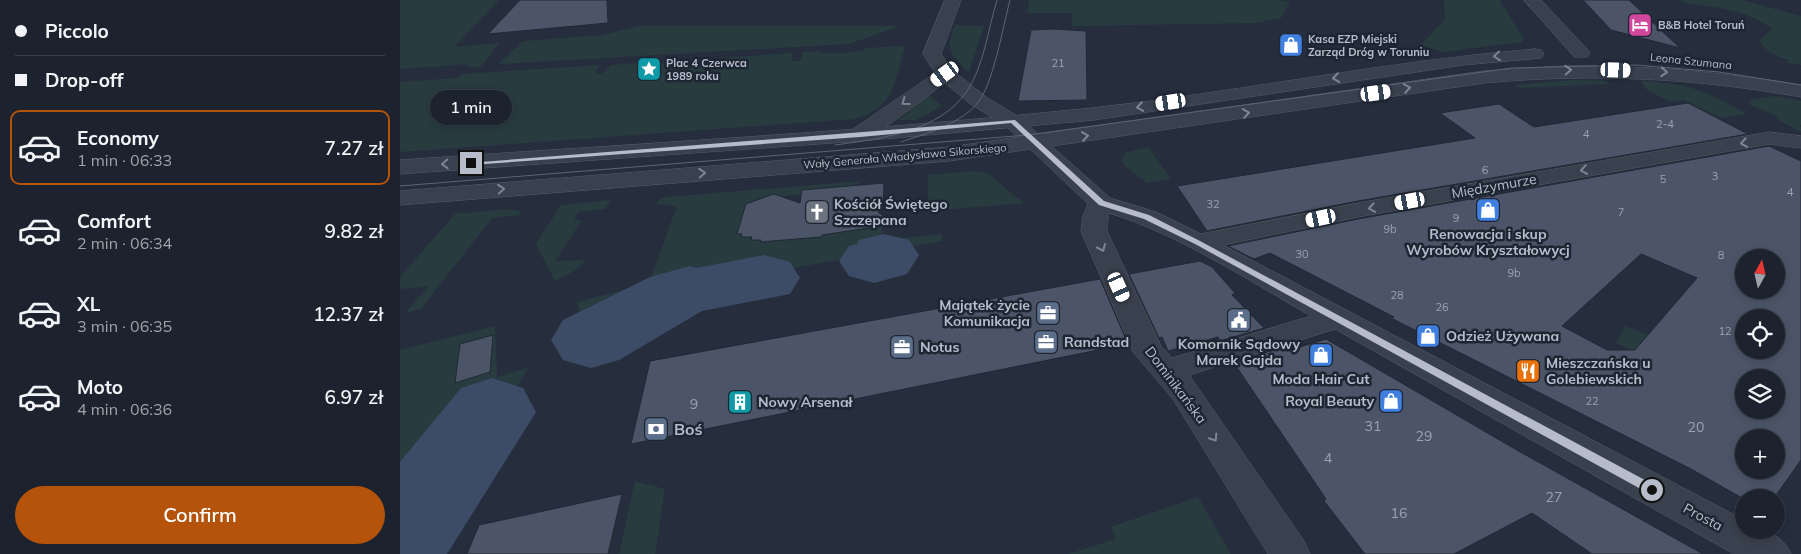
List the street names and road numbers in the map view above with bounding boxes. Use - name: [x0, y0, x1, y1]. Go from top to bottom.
- street label: Leona Szumana: [1649, 50, 1733, 72]
- street label: Wały Generała Władysława Sikorskiego: [803, 140, 1007, 172]
- street label: Międzymurze: [1450, 170, 1538, 202]
- street label: Dominikańska: [1141, 343, 1211, 427]
- street label: Prosta: [1680, 499, 1726, 535]

